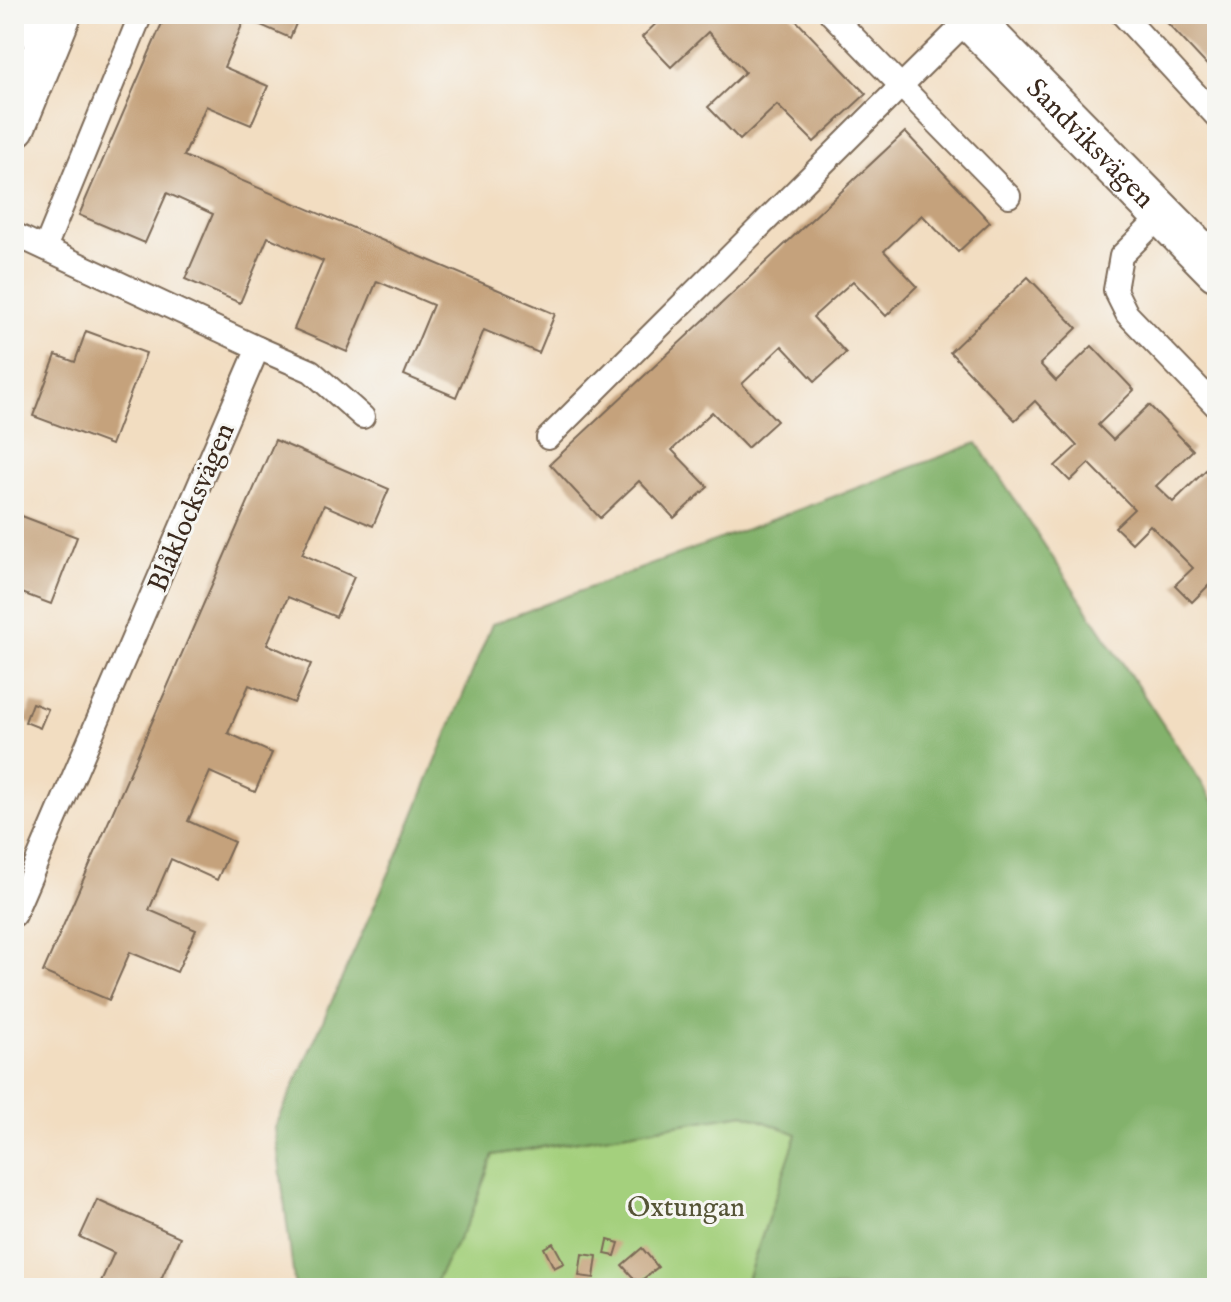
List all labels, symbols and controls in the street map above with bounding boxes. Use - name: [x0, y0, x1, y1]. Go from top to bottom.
- street label: Sandviksvägen: [1018, 72, 1161, 216]
- street label: Blåklocksvägen: [141, 418, 244, 598]
- park label: Oxtungan: [627, 1191, 745, 1226]

